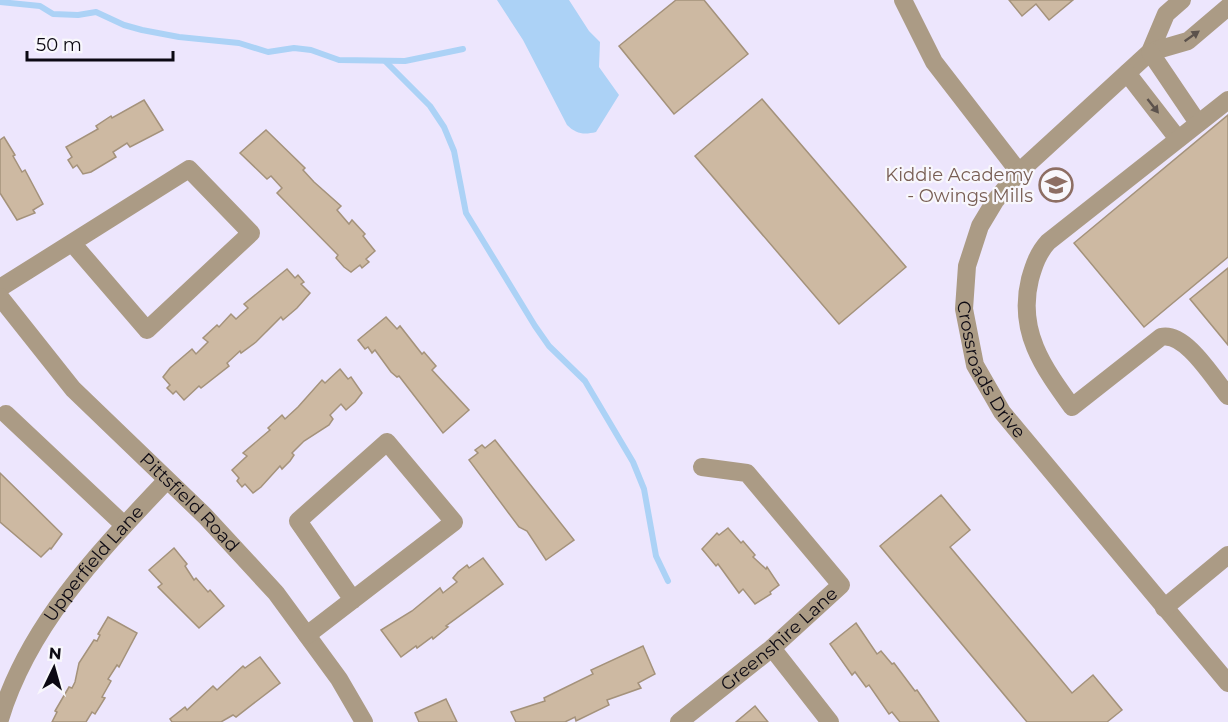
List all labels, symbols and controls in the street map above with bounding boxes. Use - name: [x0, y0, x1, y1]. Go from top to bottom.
- scale bar: [27, 24, 172, 62]
- one-way arrow: [1184, 30, 1200, 42]
- text: 50 m: [36, 34, 82, 56]
- one-way arrow: [1146, 98, 1158, 113]
- place label: Kiddie Academy - Owings Mills: [885, 164, 1033, 207]
- school or university icon: Kiddie Academy - Owings Mills: [1038, 167, 1074, 203]
- street label: Crossroads Drive: [953, 300, 1030, 443]
- street label: Pittsfield Road: [135, 448, 244, 557]
- street label: Upperfield Lane: [39, 501, 148, 626]
- street label: Greenshire Lane: [716, 583, 842, 696]
- north arrow: [24, 638, 84, 698]
- text: N: [48, 644, 63, 664]

